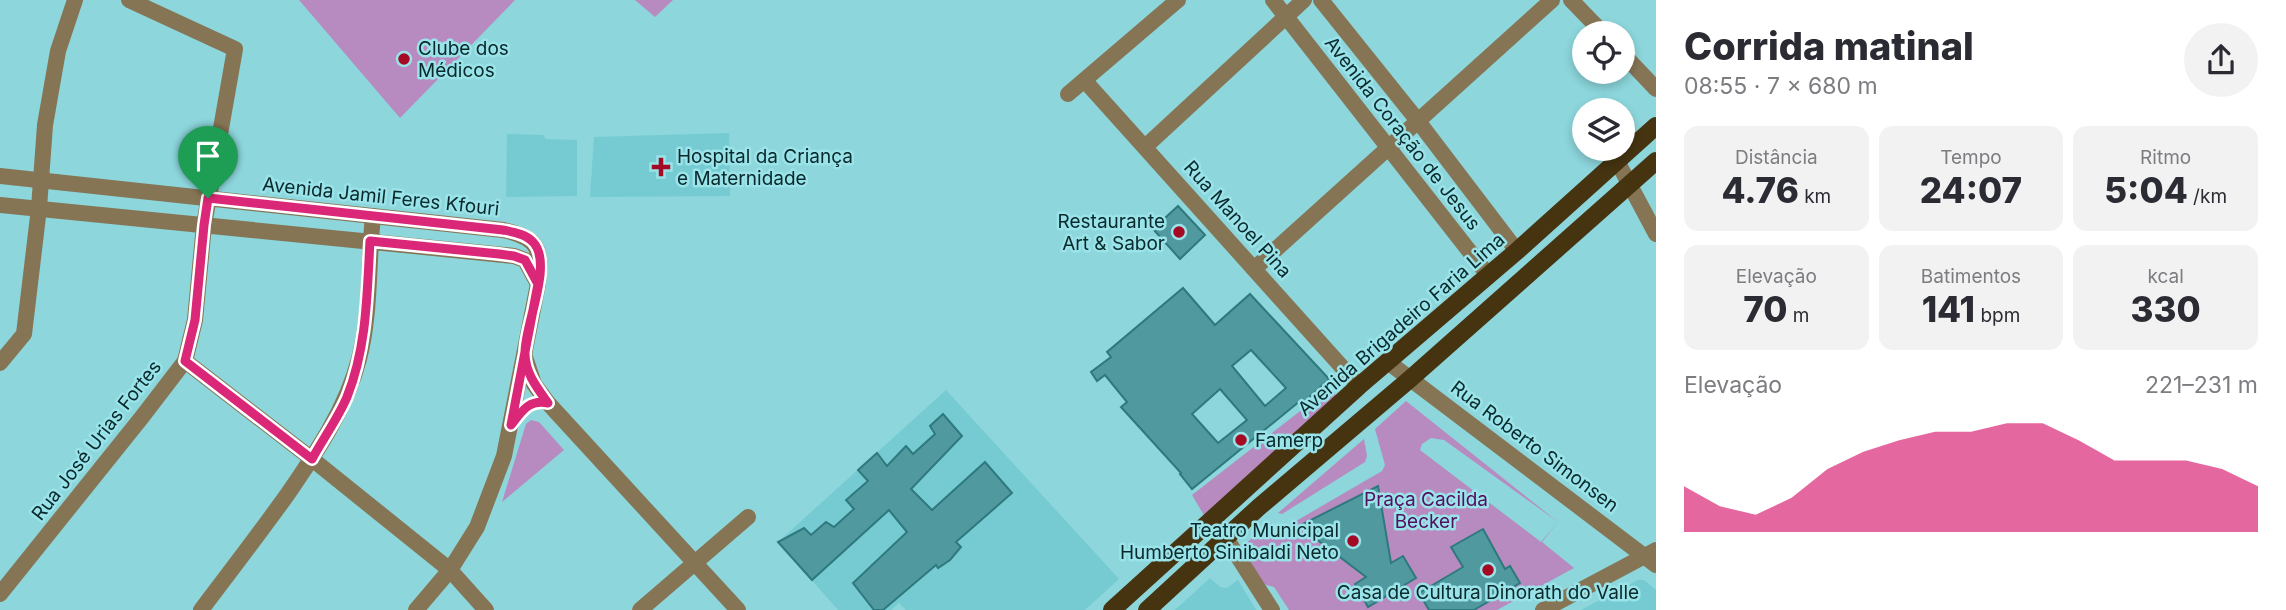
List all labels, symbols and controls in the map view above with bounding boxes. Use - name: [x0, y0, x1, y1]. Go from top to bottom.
- map controls: [1572, 21, 1635, 161]
- button: locate: [1572, 21, 1635, 84]
- text: Corrida matinal: [1684, 23, 1974, 69]
- button: share: [2184, 23, 2258, 97]
- street label: Avenida Coração de Jesus: [1320, 32, 1485, 235]
- place label: Clube dos Médicos: [418, 37, 509, 82]
- marker: Clube dos Médicos: [396, 51, 412, 67]
- text: 08:55 · 7 × 680 m: [1684, 72, 1878, 100]
- button: layers: [1572, 98, 1635, 161]
- pin: [178, 126, 238, 198]
- icon: arrive: [189, 137, 227, 175]
- place label: Hospital da Criança e Maternidade: [677, 145, 853, 190]
- text: Distância: [1735, 146, 1818, 169]
- text: Tempo: [1940, 146, 2002, 169]
- text: Ritmo: [2140, 146, 2191, 169]
- street label: Rua Manoel Pina: [1179, 156, 1296, 283]
- marker: Hospital da Criança e Maternidade: [651, 157, 671, 177]
- text: 4.76: [1721, 169, 1799, 211]
- text: 24:07: [1920, 169, 2022, 211]
- text: 5:04: [2104, 169, 2188, 211]
- street label: Avenida Jamil Feres Kfouri: [261, 173, 501, 220]
- text: km: [1799, 185, 1831, 208]
- text: /km: [2188, 185, 2227, 208]
- place label: Restaurante Art & Sabor: [1058, 210, 1165, 255]
- marker: Restaurante Art & Sabor: [1171, 224, 1187, 240]
- street label: Avenida Brigadeiro Faria Lima: [1293, 228, 1509, 420]
- text: Elevação: [1736, 265, 1817, 288]
- text: Batimentos: [1921, 265, 2021, 288]
- text: kcal: [2148, 265, 2184, 288]
- text: 70: [1743, 288, 1787, 330]
- text: 141: [1922, 288, 1975, 330]
- text: 330: [2131, 288, 2201, 330]
- text: m: [1787, 304, 1809, 327]
- text: bpm: [1975, 304, 2020, 327]
- street label: Rua José Urias Fortes: [27, 356, 166, 525]
- text: Elevação: [1684, 371, 1782, 399]
- text: 221–231 m: [2145, 371, 2258, 399]
- street label: Rua Roberto Simonsen: [1446, 376, 1623, 517]
- place label: Famerp: [1255, 429, 1323, 452]
- marker: Famerp: [1233, 432, 1249, 448]
- park label: Praça Cacilda Becker: [1364, 488, 1488, 533]
- place label: Teatro Municipal Humberto Sinibaldi Neto: [1120, 519, 1339, 564]
- marker: Teatro Municipal Humberto Sinibaldi Neto: [1345, 533, 1361, 549]
- marker: Casa de Cultura Dinorath do Valle: [1480, 562, 1496, 578]
- place label: Casa de Cultura Dinorath do Valle: [1337, 581, 1639, 604]

